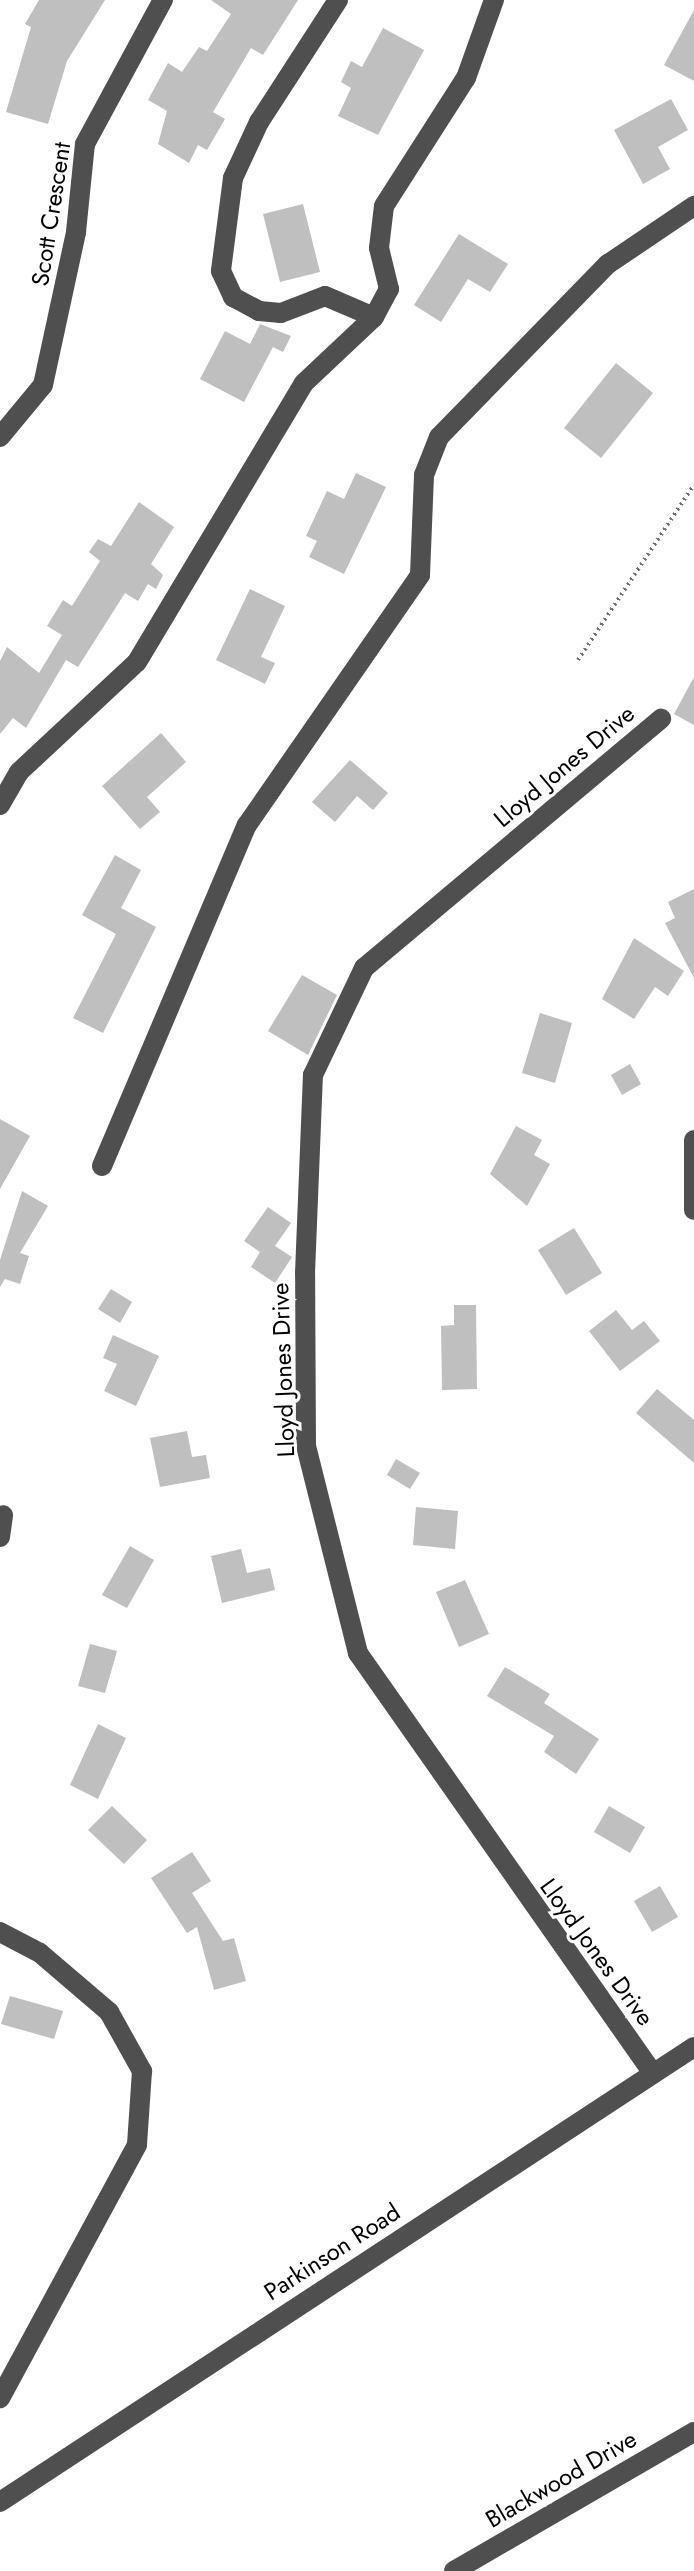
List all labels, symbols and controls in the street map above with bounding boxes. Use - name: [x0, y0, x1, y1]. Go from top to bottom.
- street label: Scott Crescent: [25, 140, 77, 288]
- street label: Lloyd Jones Drive: [488, 699, 640, 833]
- street label: Lloyd Jones Drive: [266, 1282, 300, 1458]
- street label: Lloyd Jones Drive: [534, 1873, 660, 2031]
- street label: Parkinson Road: [259, 2197, 405, 2307]
- street label: Blackwood Drive: [481, 2424, 641, 2534]

